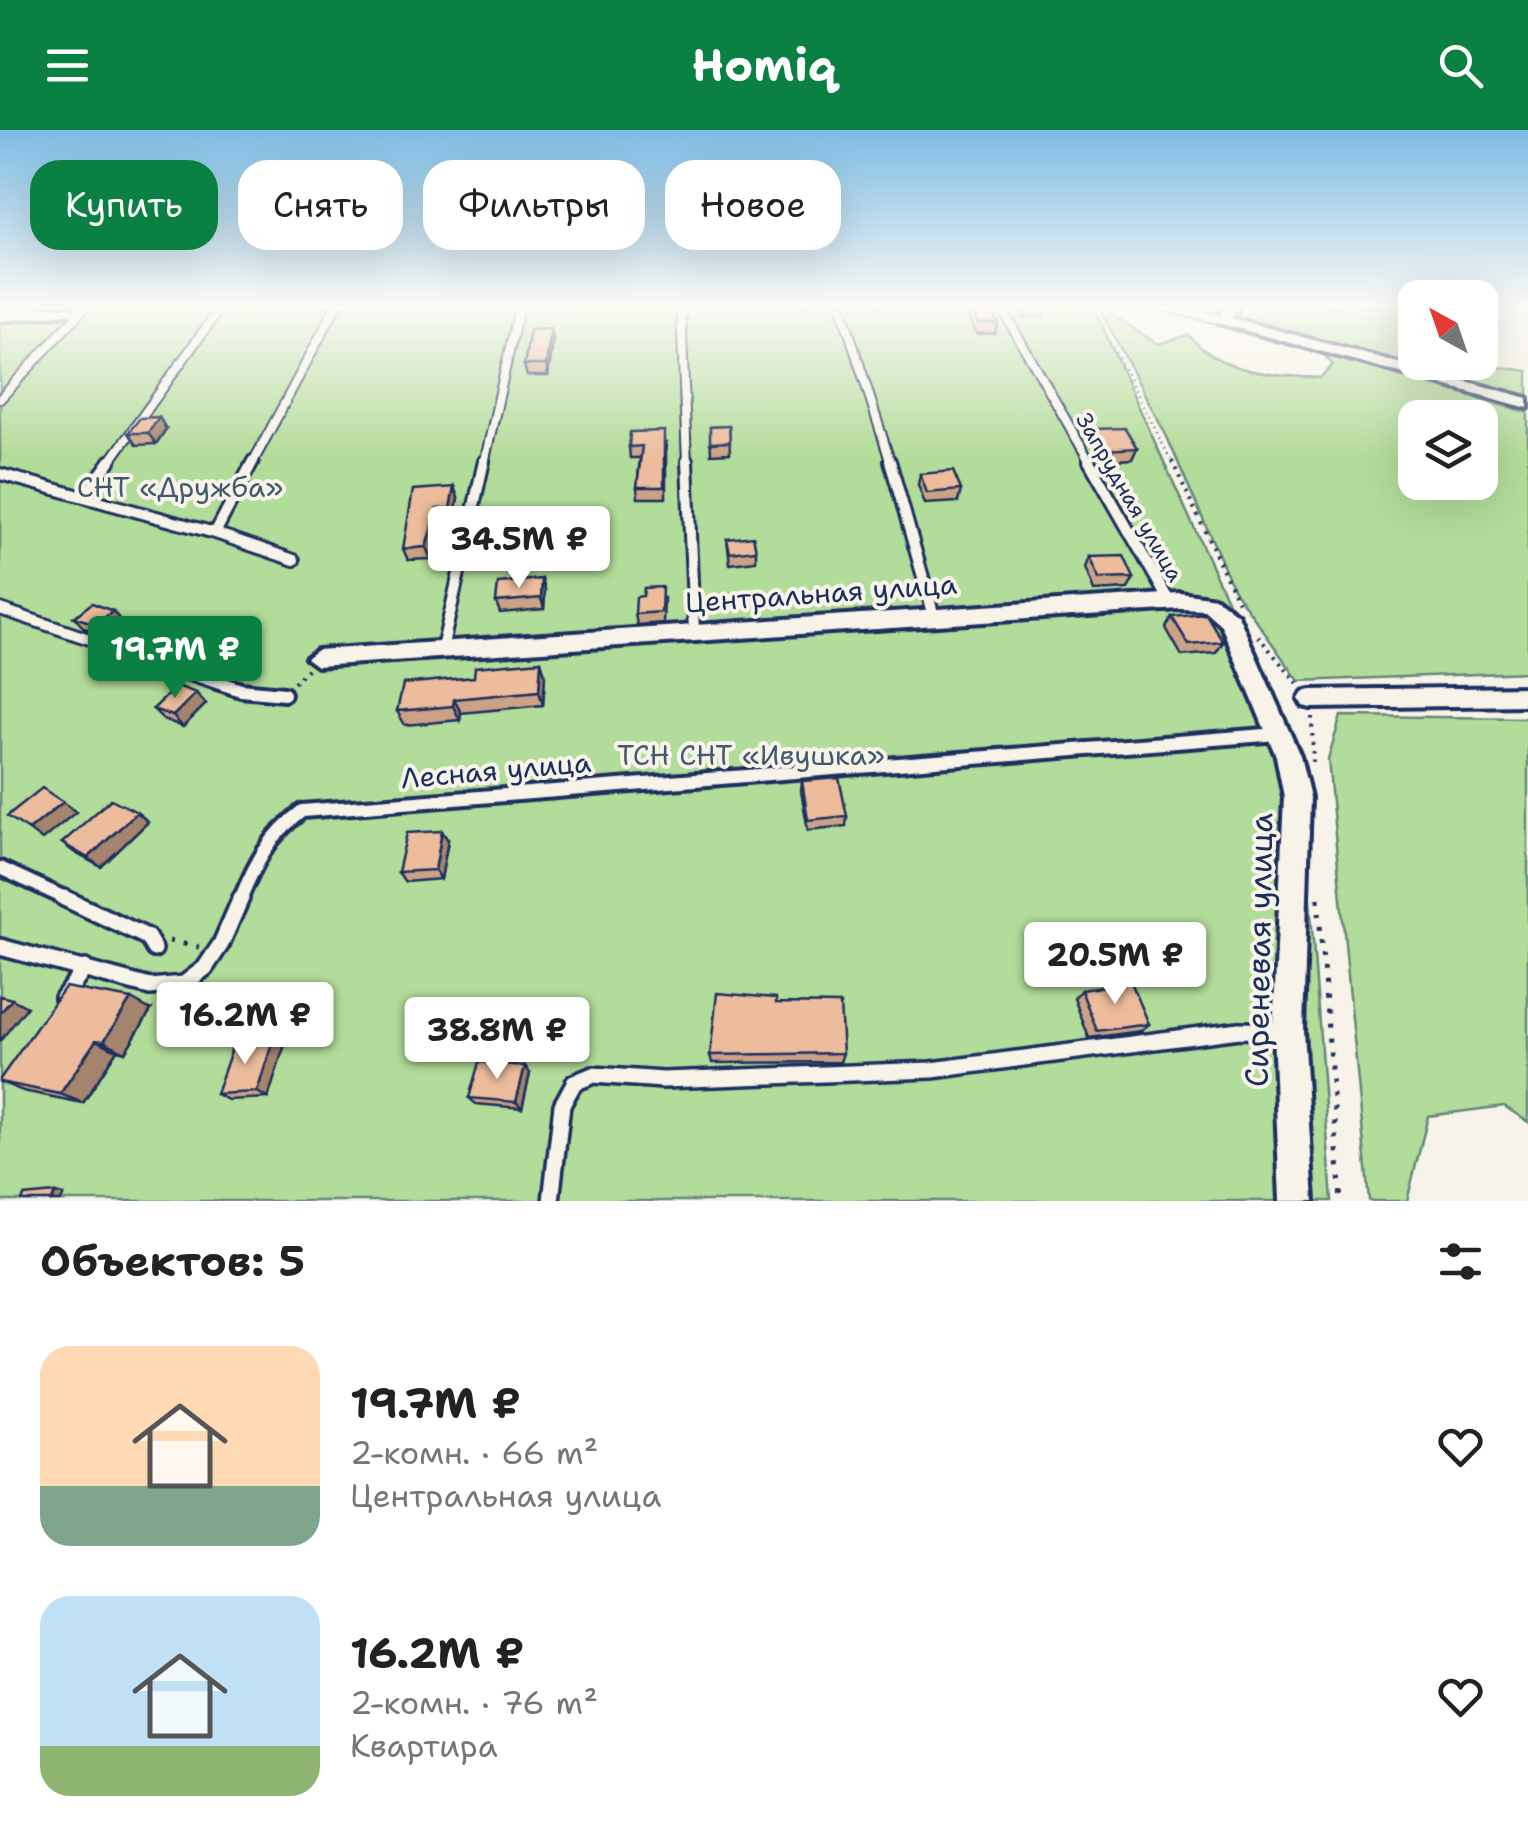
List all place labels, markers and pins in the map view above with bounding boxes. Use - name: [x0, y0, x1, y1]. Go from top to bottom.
- pin: 34.5M ₽: [427, 506, 611, 591]
- pin: 19.7M ₽: [83, 616, 267, 701]
- pin: 20.5M ₽: [1023, 922, 1207, 1007]
- pin: 16.2M ₽: [153, 982, 337, 1067]
- pin: 38.8M ₽: [405, 997, 589, 1082]

